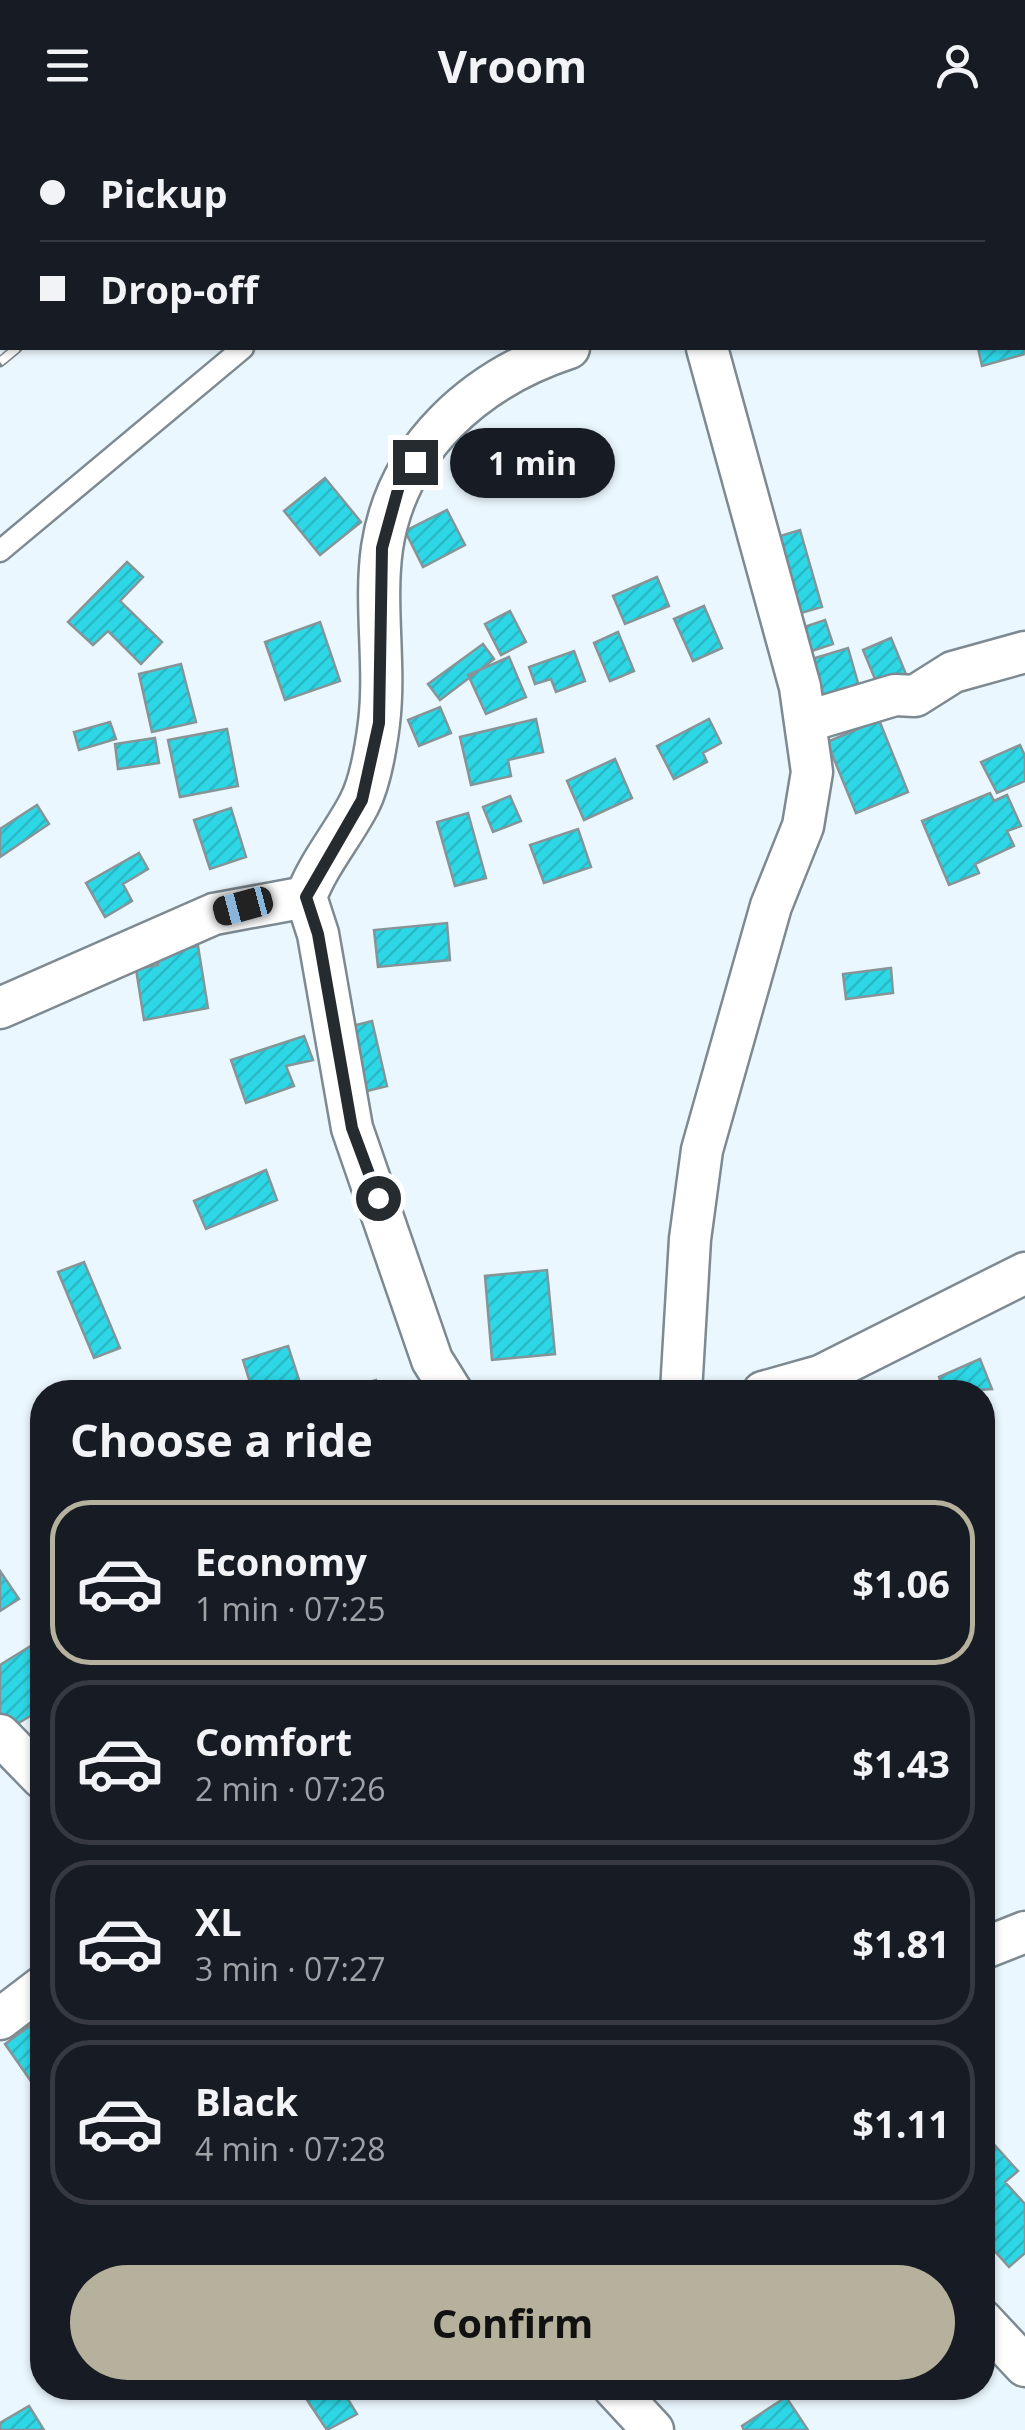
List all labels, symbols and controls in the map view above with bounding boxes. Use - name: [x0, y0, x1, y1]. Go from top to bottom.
- text: Vroom: [438, 35, 587, 96]
- icon: menu: [40, 38, 95, 93]
- icon: person: [930, 38, 985, 93]
- text: Pickup: [100, 167, 228, 219]
- text: Drop-off: [100, 263, 258, 315]
- callout: 1 min: [450, 427, 615, 497]
- route end: [393, 440, 438, 485]
- text: 1 min: [488, 441, 577, 484]
- car: [210, 884, 276, 928]
- route start: [356, 1176, 401, 1221]
- text: Choose a ride: [70, 1409, 373, 1470]
- text: Economy: [195, 1535, 367, 1587]
- icon: car: [75, 1538, 165, 1628]
- text: $1.06: [852, 1557, 950, 1609]
- text: 1 min · 07:25: [195, 1587, 386, 1630]
- text: Comfort: [195, 1715, 352, 1767]
- icon: car: [75, 1718, 165, 1808]
- text: $1.43: [852, 1737, 950, 1789]
- text: 2 min · 07:26: [195, 1767, 386, 1810]
- text: XL: [195, 1895, 242, 1947]
- icon: car: [75, 1898, 165, 1988]
- text: $1.81: [852, 1917, 950, 1969]
- text: 3 min · 07:27: [195, 1947, 386, 1990]
- text: Black: [195, 2075, 298, 2127]
- icon: car: [75, 2078, 165, 2168]
- text: $1.11: [852, 2097, 950, 2149]
- text: 4 min · 07:28: [195, 2127, 386, 2170]
- button: Confirm: [70, 2265, 955, 2380]

